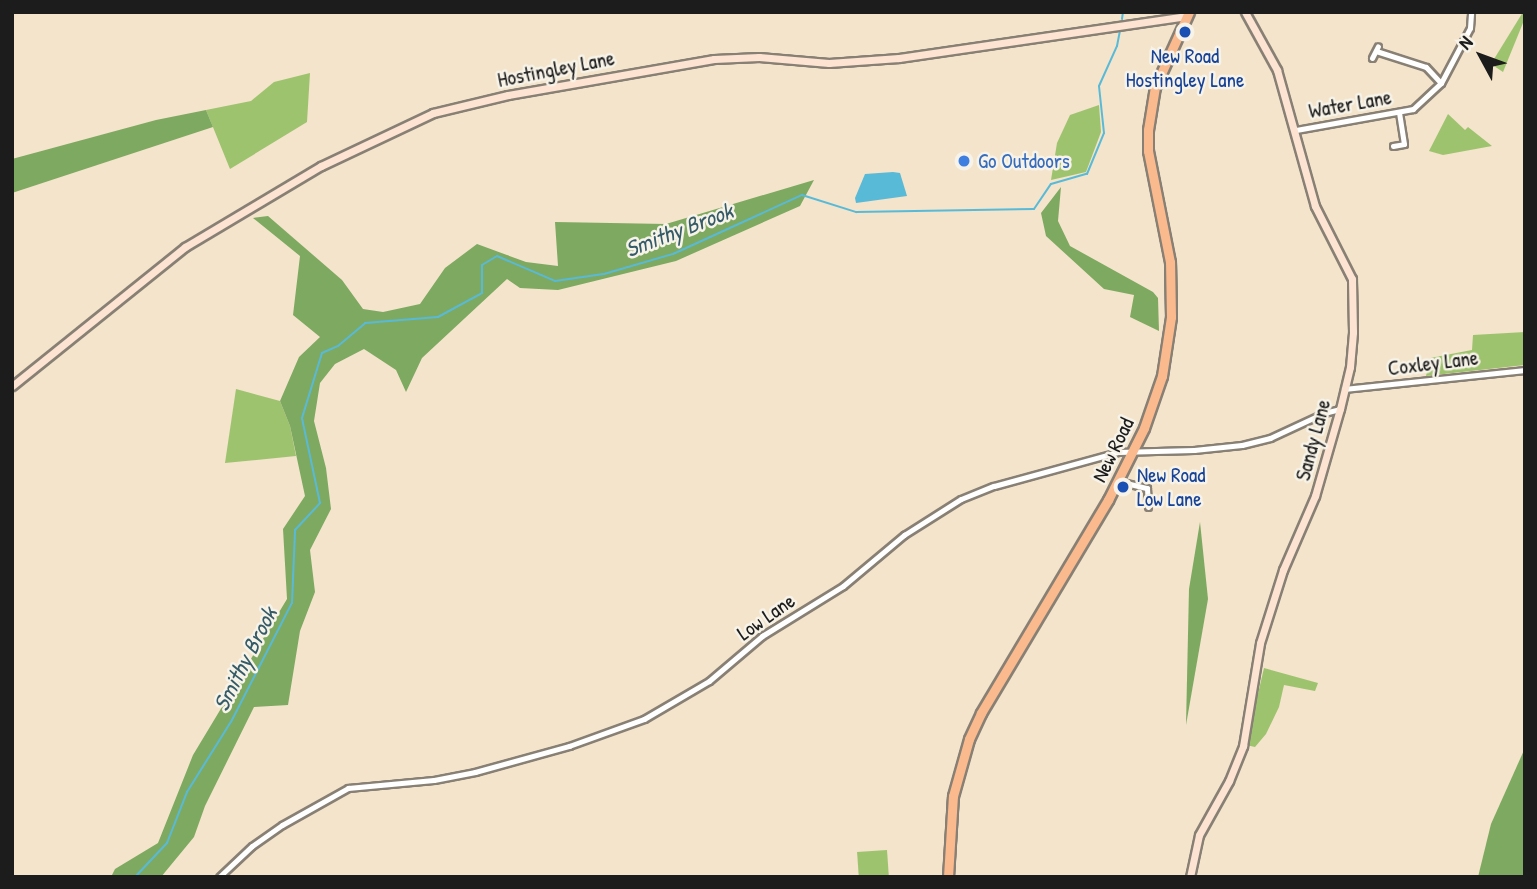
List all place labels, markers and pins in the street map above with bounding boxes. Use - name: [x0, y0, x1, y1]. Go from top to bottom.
- marker: New Road Hostingley Lane: [1177, 24, 1193, 40]
- place label: New Road Hostingley Lane: [1126, 43, 1244, 93]
- place label: Go Outdoors: [978, 148, 1070, 174]
- marker: Go Outdoors: [956, 153, 972, 169]
- place label: New Road Low Lane: [1137, 462, 1206, 512]
- marker: New Road Low Lane: [1115, 479, 1131, 495]

